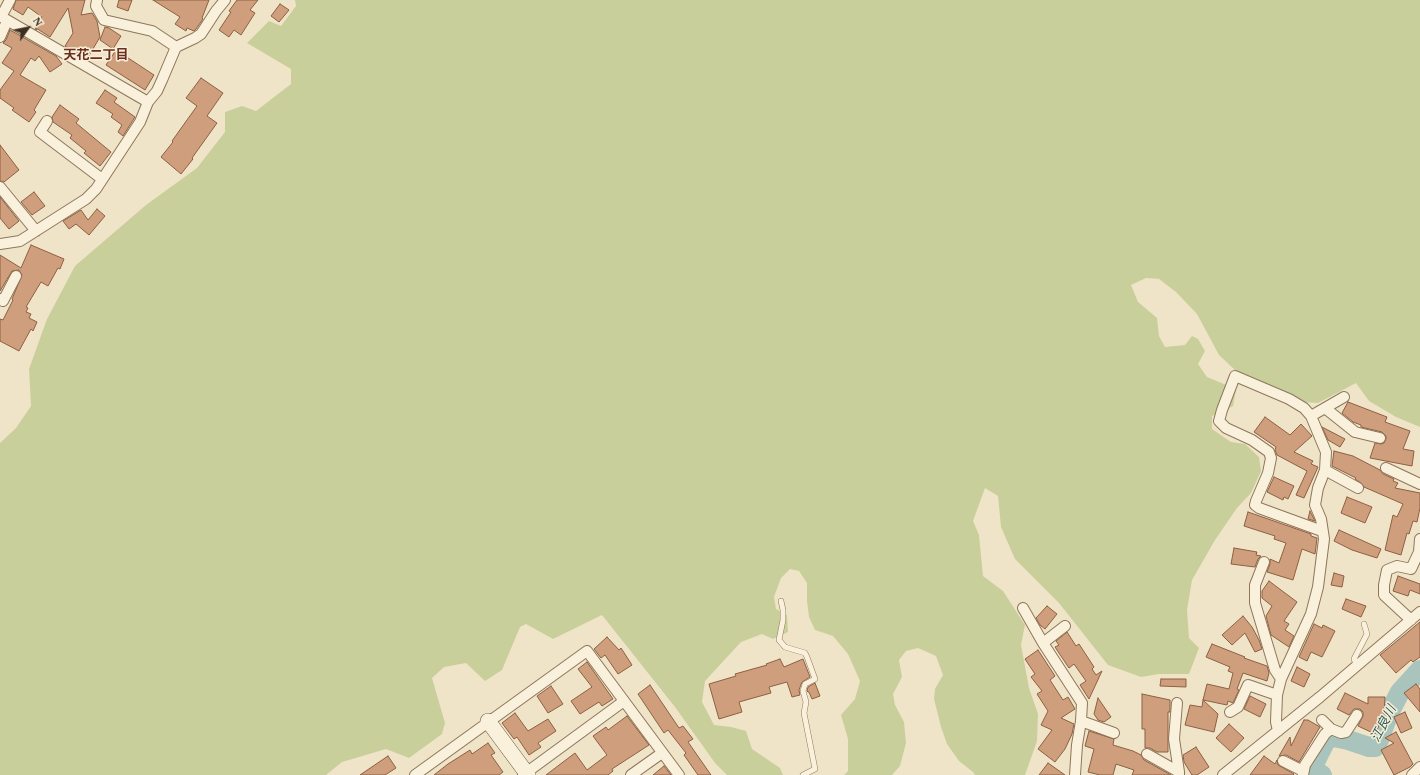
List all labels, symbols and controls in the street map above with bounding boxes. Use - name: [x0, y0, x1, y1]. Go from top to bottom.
- north arrow: [8, 8, 48, 48]
- text: N: [31, 15, 45, 28]
- district label: 天花二丁目: [64, 48, 128, 64]
- water label: 江良川: [1368, 703, 1400, 745]

